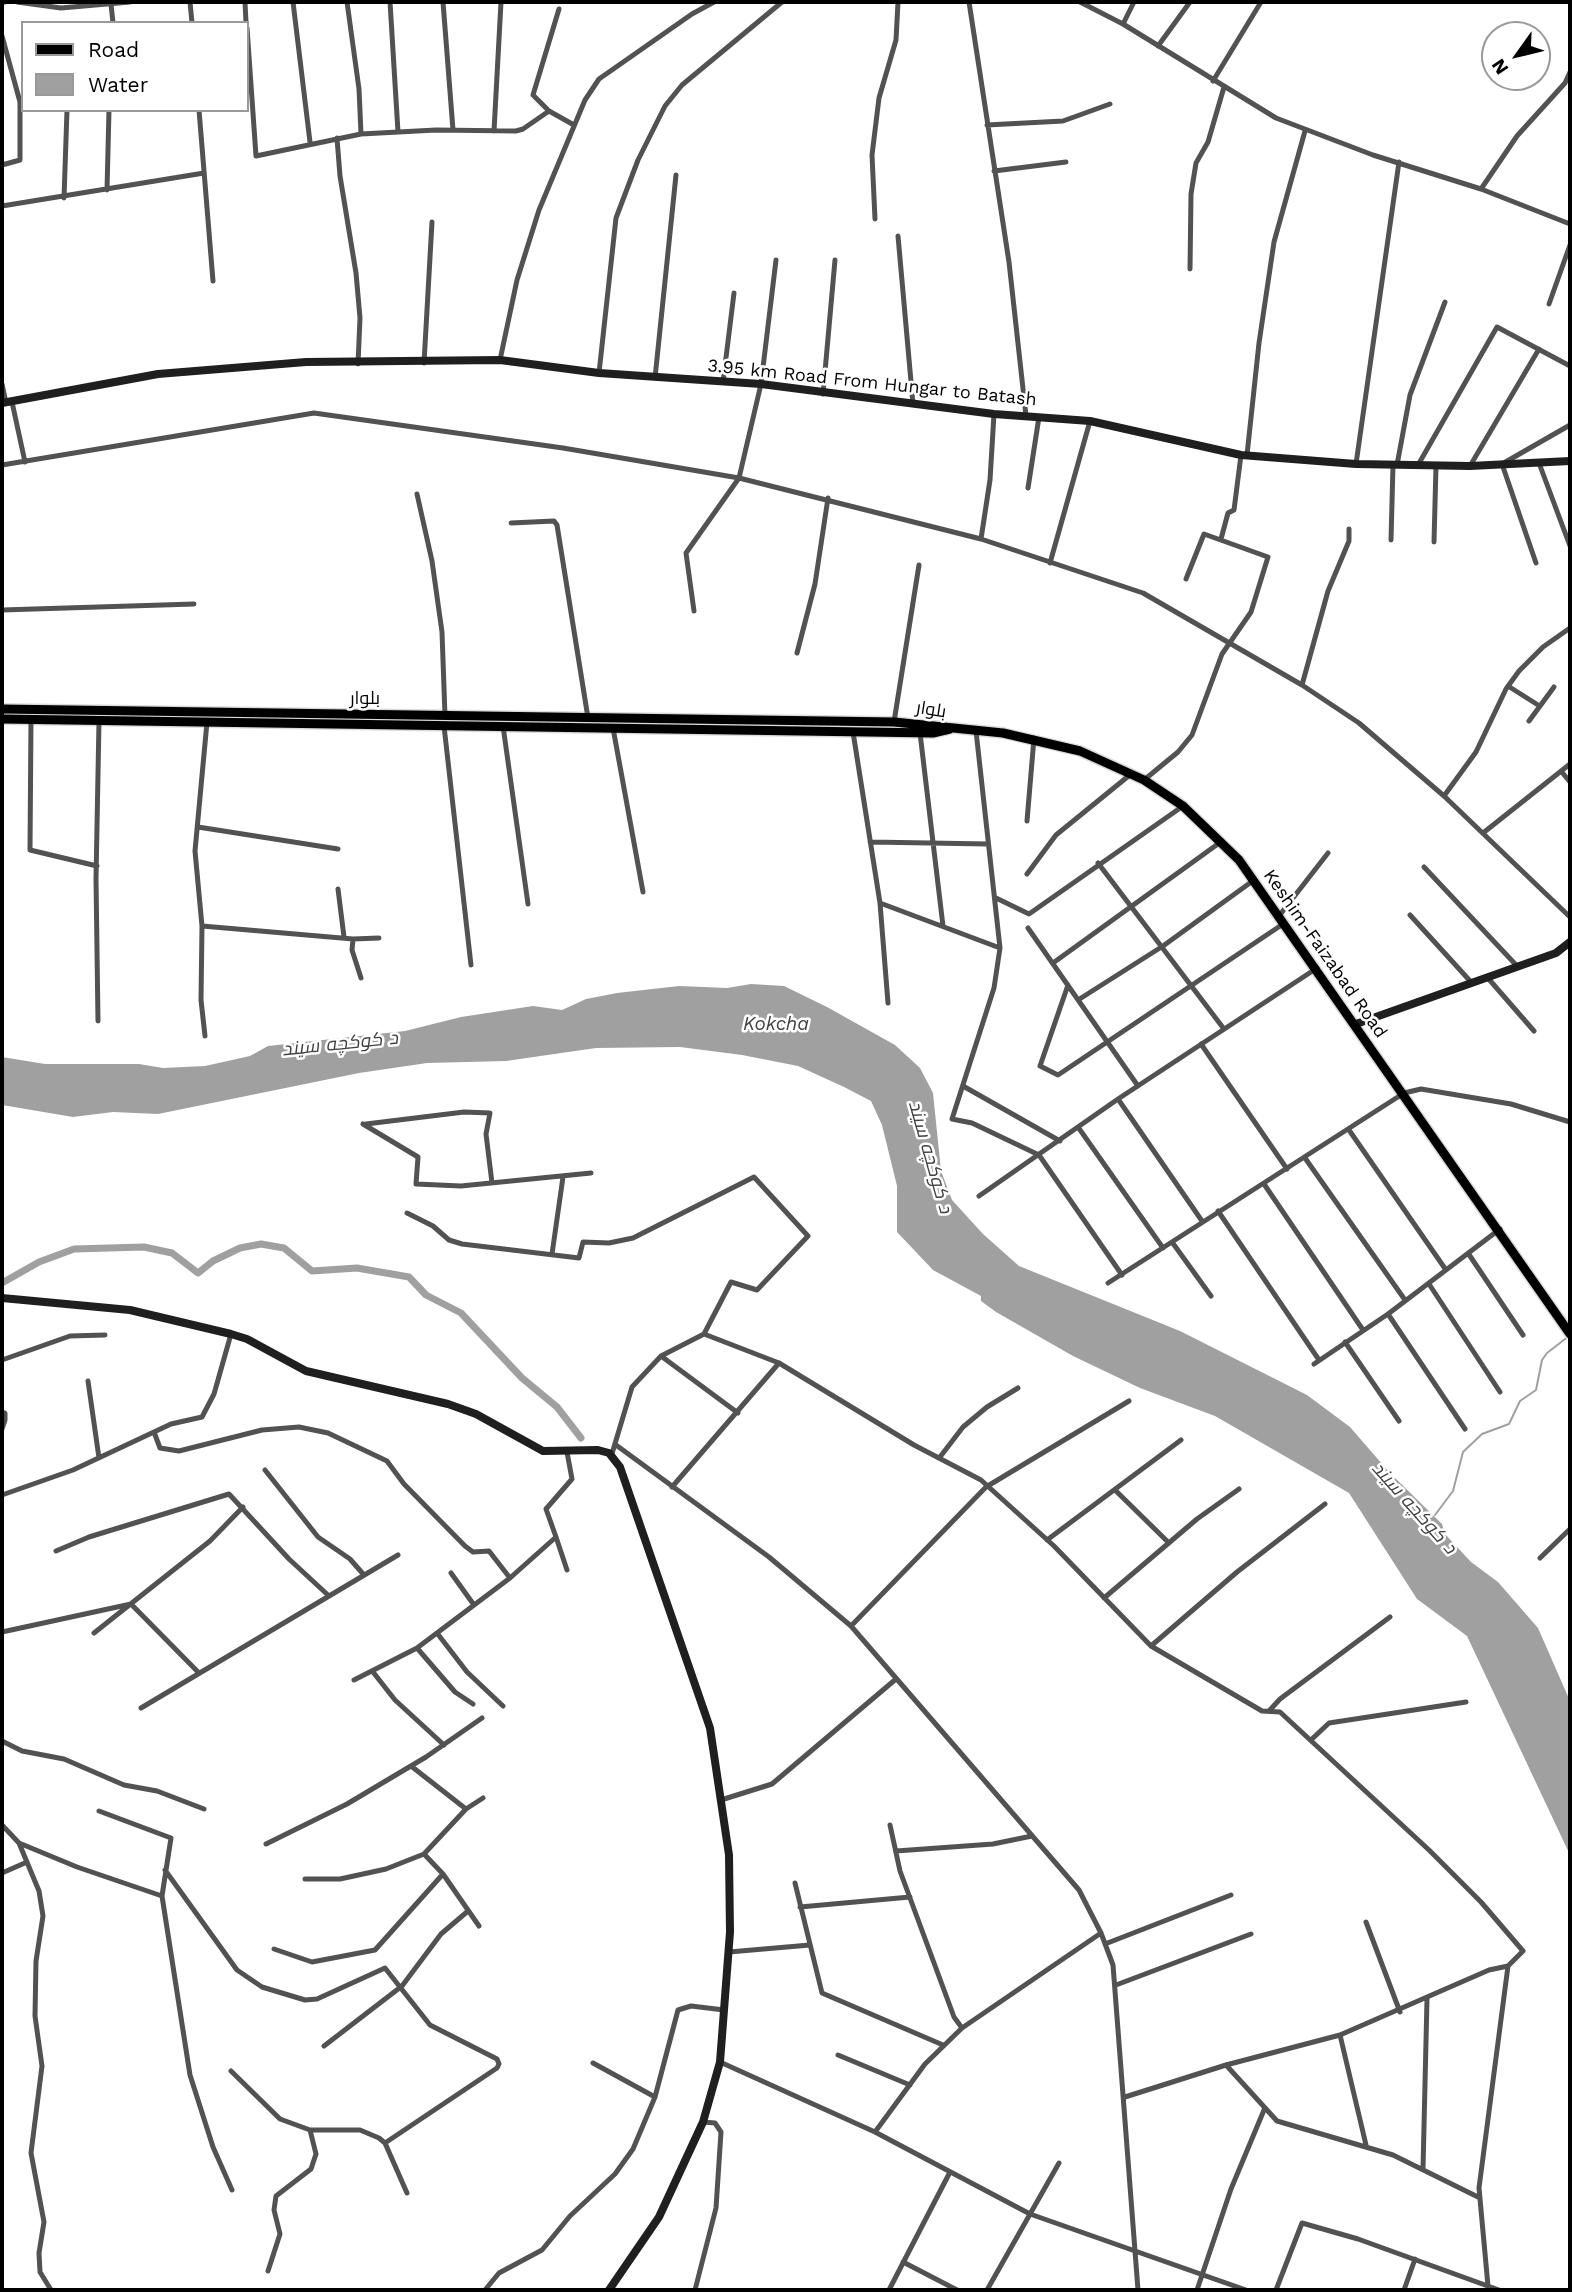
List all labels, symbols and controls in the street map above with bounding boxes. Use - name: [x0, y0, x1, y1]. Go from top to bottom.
- legend: [21, 21, 248, 112]
- north arrow: [1481, 21, 1551, 91]
- text: Road: [88, 37, 139, 62]
- text: N: [1486, 55, 1513, 79]
- text: Water: [88, 72, 148, 97]
- street label: 3.95 km Road From Hungar to Batash: [706, 355, 1038, 411]
- street label: بلوار: [350, 688, 380, 710]
- street label: بلوار: [914, 697, 948, 723]
- street label: Keshim-Faizabad Road: [1259, 866, 1391, 1042]
- water label: Kokcha: [743, 1013, 809, 1035]
- water label: د کوکچه سیند: [281, 1027, 399, 1061]
- water label: د کوکچه سیند: [903, 1098, 957, 1216]
- water label: د کوکچه سیند: [1367, 1457, 1461, 1559]

